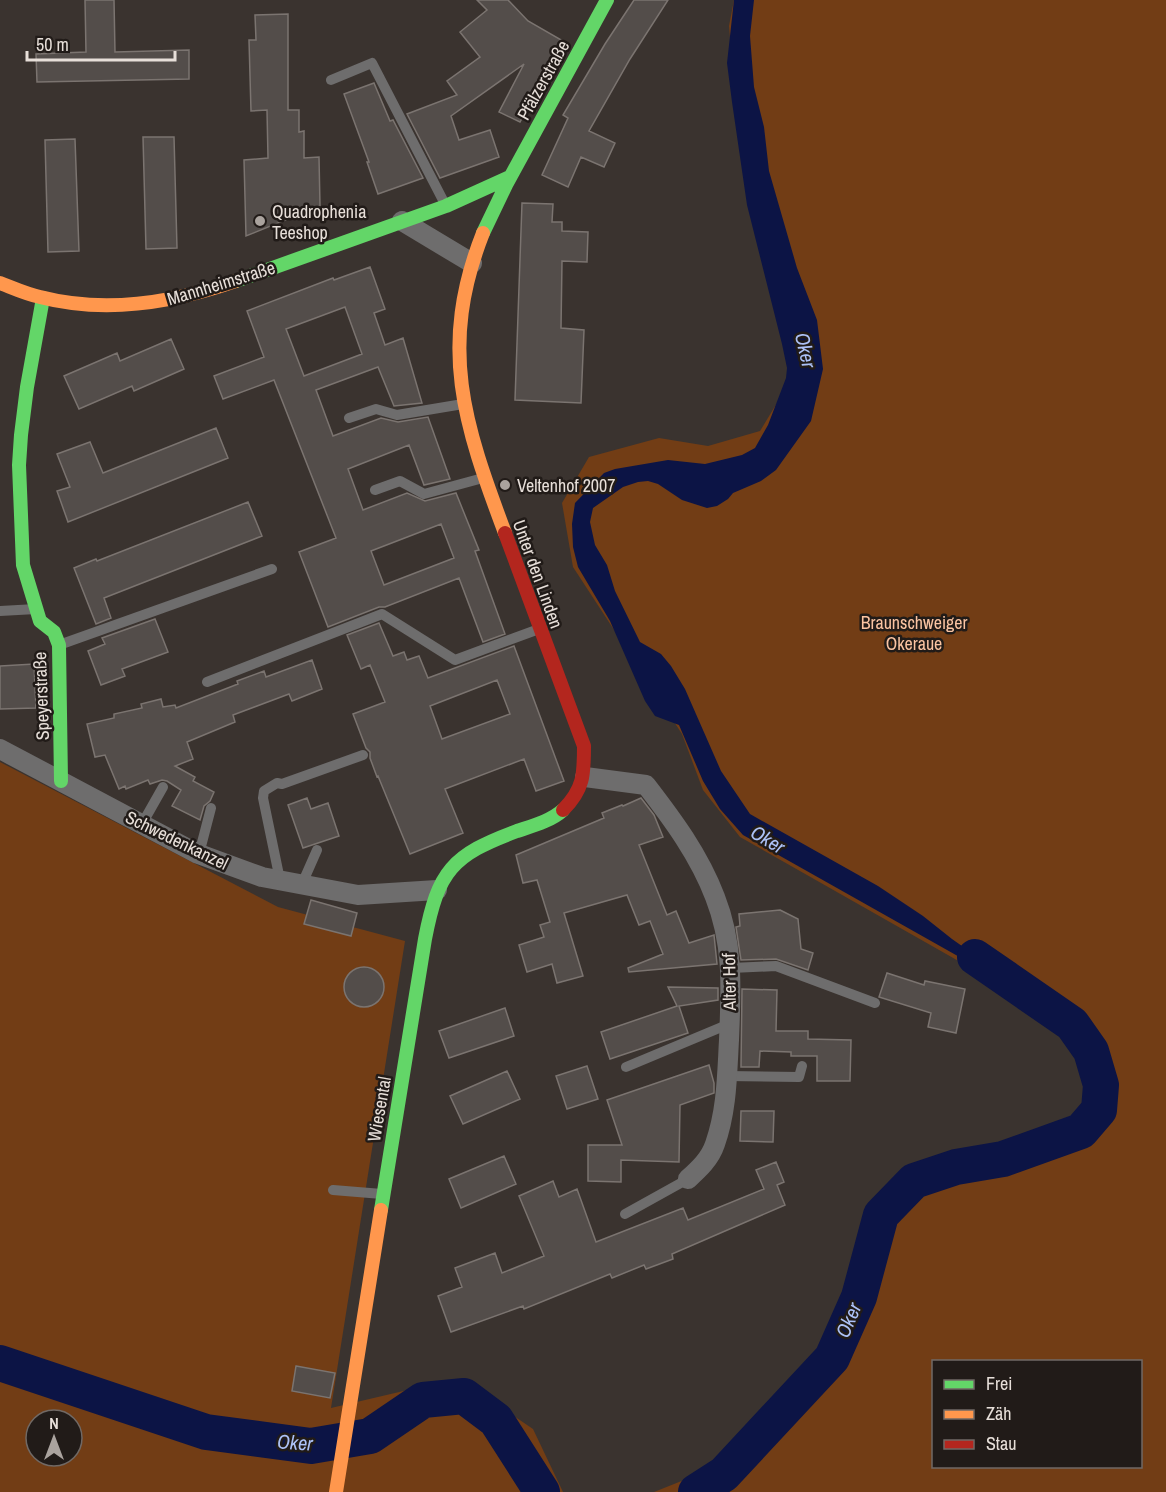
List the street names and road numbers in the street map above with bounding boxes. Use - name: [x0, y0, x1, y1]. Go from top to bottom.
- street label: Pfälzerstraße: [511, 36, 575, 124]
- street label: Mannheimstraße: [164, 255, 278, 311]
- street label: Unter den Linden: [507, 516, 569, 632]
- street label: Speyerstraße: [27, 651, 55, 741]
- street label: Schwedenkanzel: [121, 804, 233, 876]
- street label: Alter Hof: [716, 952, 742, 1012]
- street label: Wiesental: [361, 1075, 397, 1143]

